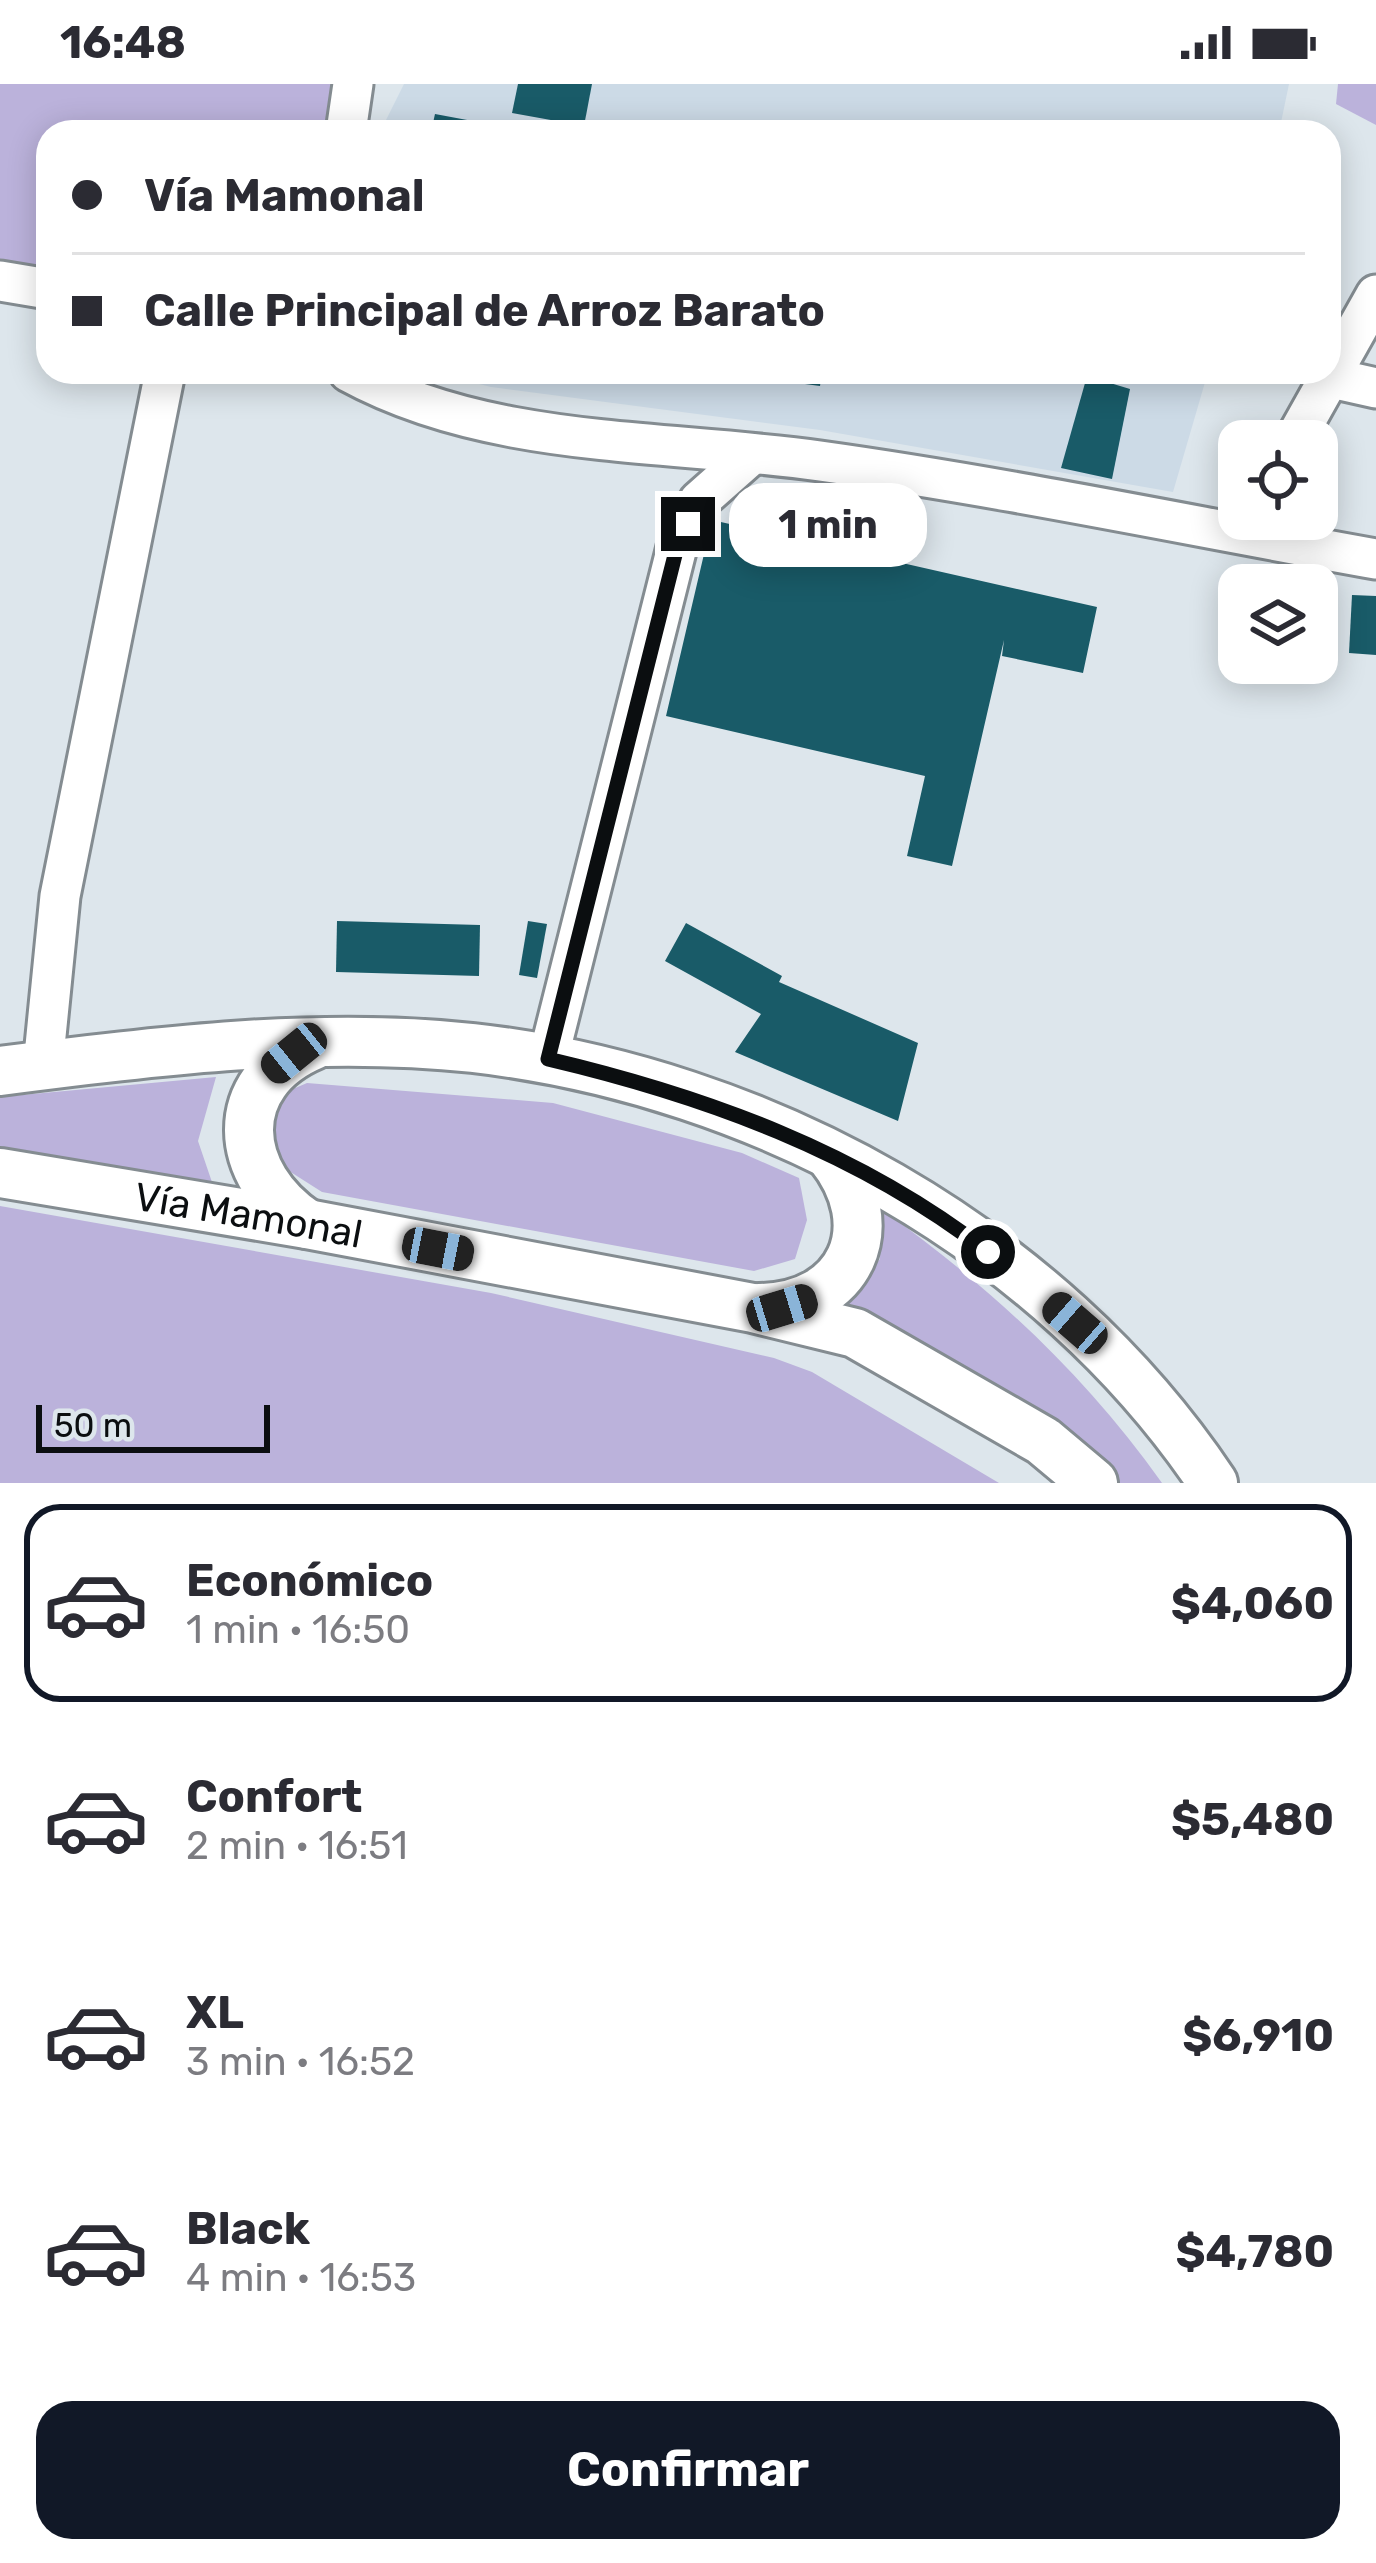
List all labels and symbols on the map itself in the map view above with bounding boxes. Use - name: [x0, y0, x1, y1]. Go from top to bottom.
- callout: 1 min: [730, 482, 928, 566]
- route end: [661, 497, 715, 551]
- car: [255, 1016, 333, 1090]
- street label: Vía Mamonal: [131, 1174, 366, 1258]
- car: [399, 1224, 477, 1274]
- route start: [961, 1225, 1015, 1279]
- car: [742, 1280, 822, 1336]
- car: [1036, 1286, 1114, 1360]
- scale bar: [36, 1399, 270, 1452]

